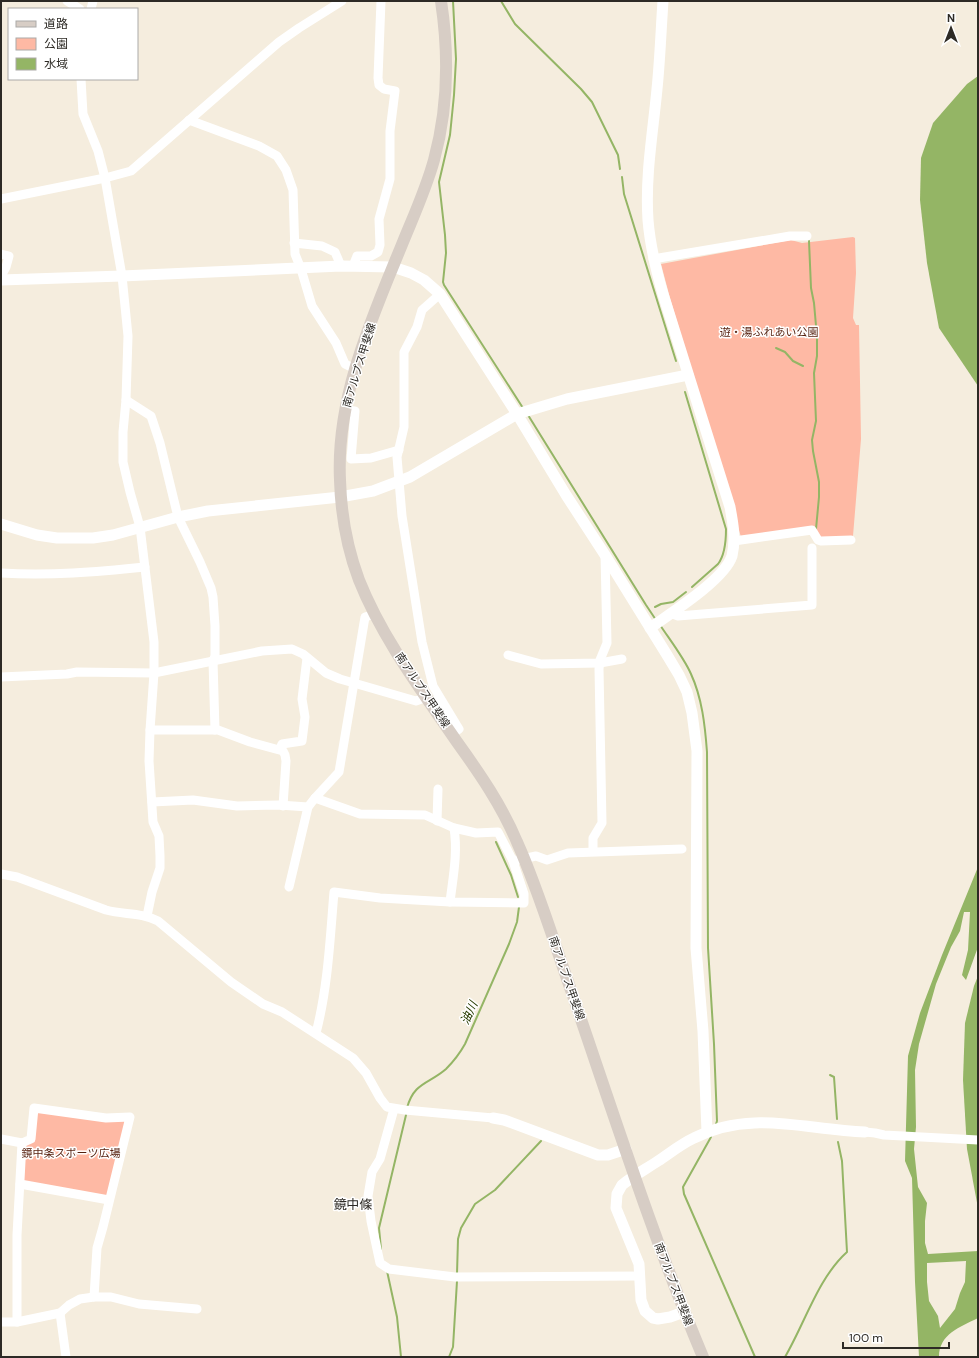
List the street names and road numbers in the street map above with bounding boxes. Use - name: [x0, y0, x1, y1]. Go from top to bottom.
- street label: 南アルプス甲斐線: [339, 321, 379, 409]
- street label: 南アルプス甲斐線: [393, 650, 453, 730]
- street label: 南アルプス甲斐線: [546, 934, 588, 1022]
- street label: 南アルプス甲斐線: [652, 1240, 696, 1328]

